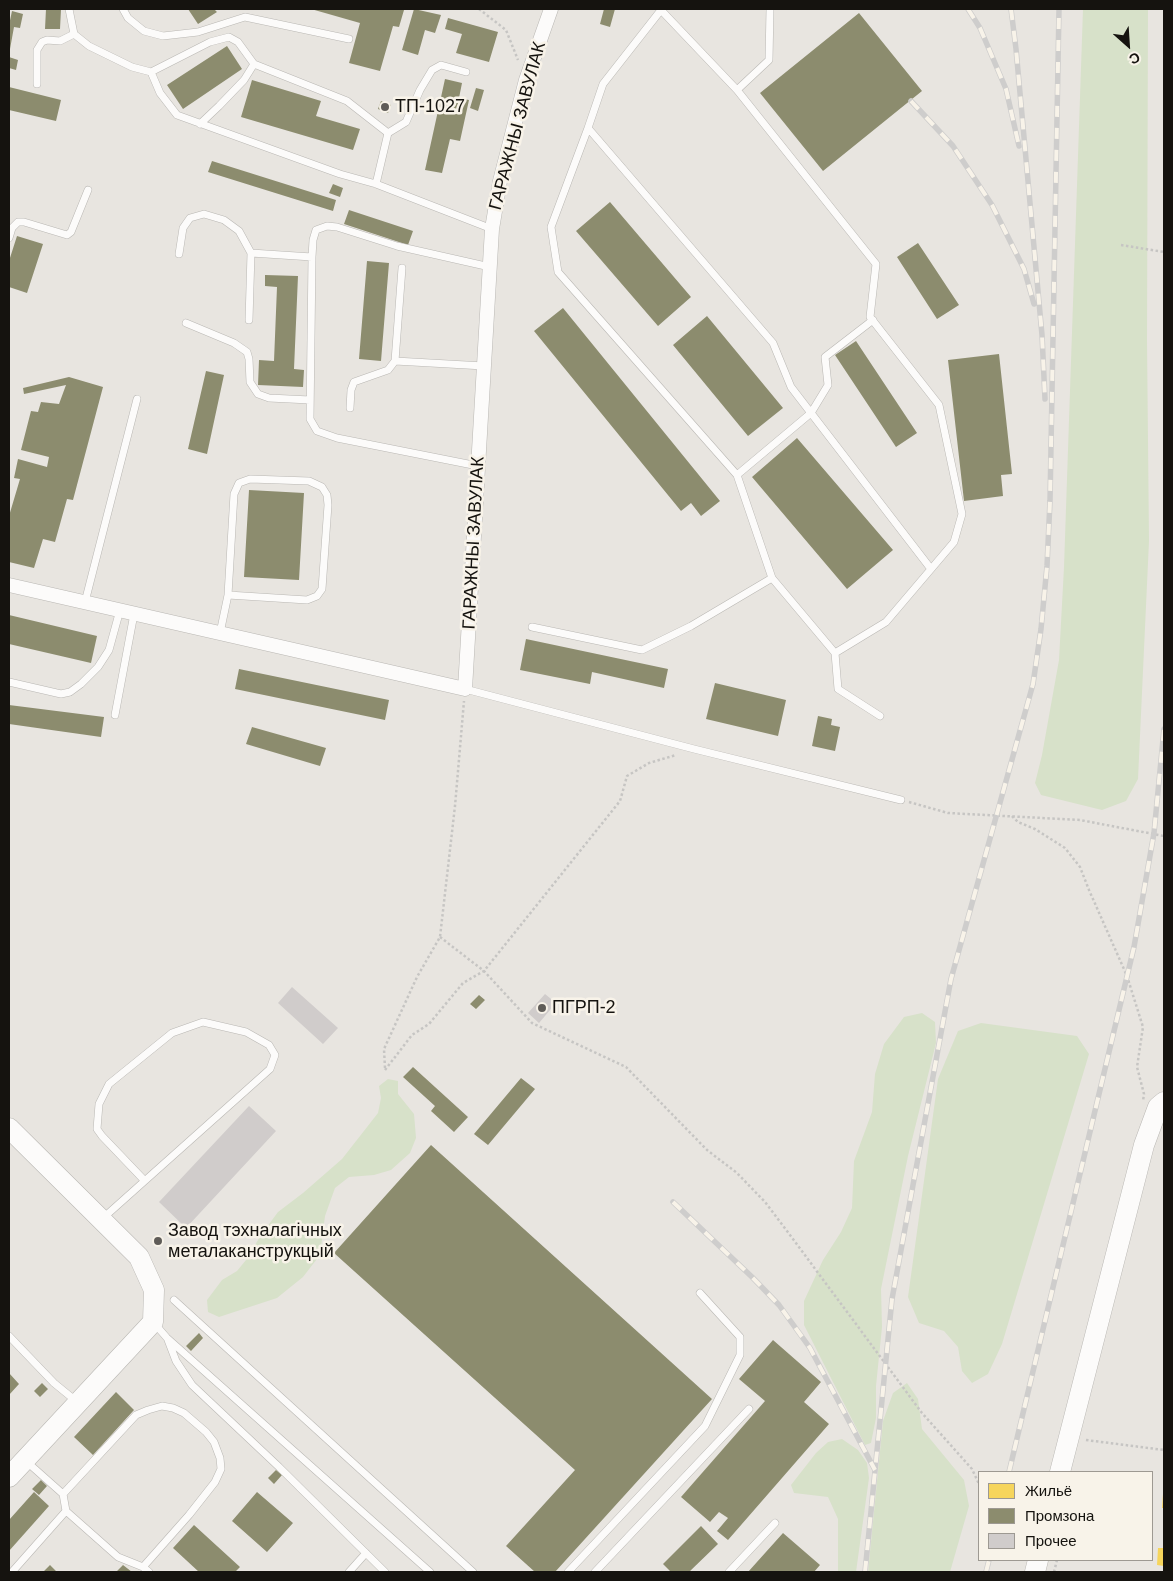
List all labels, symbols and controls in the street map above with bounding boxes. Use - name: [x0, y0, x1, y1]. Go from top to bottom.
- north arrow: [1103, 20, 1153, 70]
- street label: ГАРАЖНЫ ЗАВУЛАК: [485, 39, 551, 213]
- text: С: [1127, 49, 1143, 68]
- place label: ТП-1027: [395, 96, 465, 118]
- marker: ТП-1027: [379, 101, 391, 113]
- street label: ГАРАЖНЫ ЗАВУЛАК: [459, 456, 489, 630]
- place label: ПГРП-2: [552, 997, 616, 1019]
- marker: ПГРП-2: [536, 1002, 548, 1014]
- place label: Завод тэхналагічных металаканструкцый: [168, 1220, 342, 1262]
- marker: Завод тэхналагічных металаканструкцый: [152, 1235, 164, 1247]
- legend: [978, 1471, 1153, 1561]
- text: Жильё: [1025, 1482, 1072, 1499]
- text: Промзона: [1025, 1507, 1094, 1524]
- text: Прочее: [1025, 1532, 1077, 1549]

